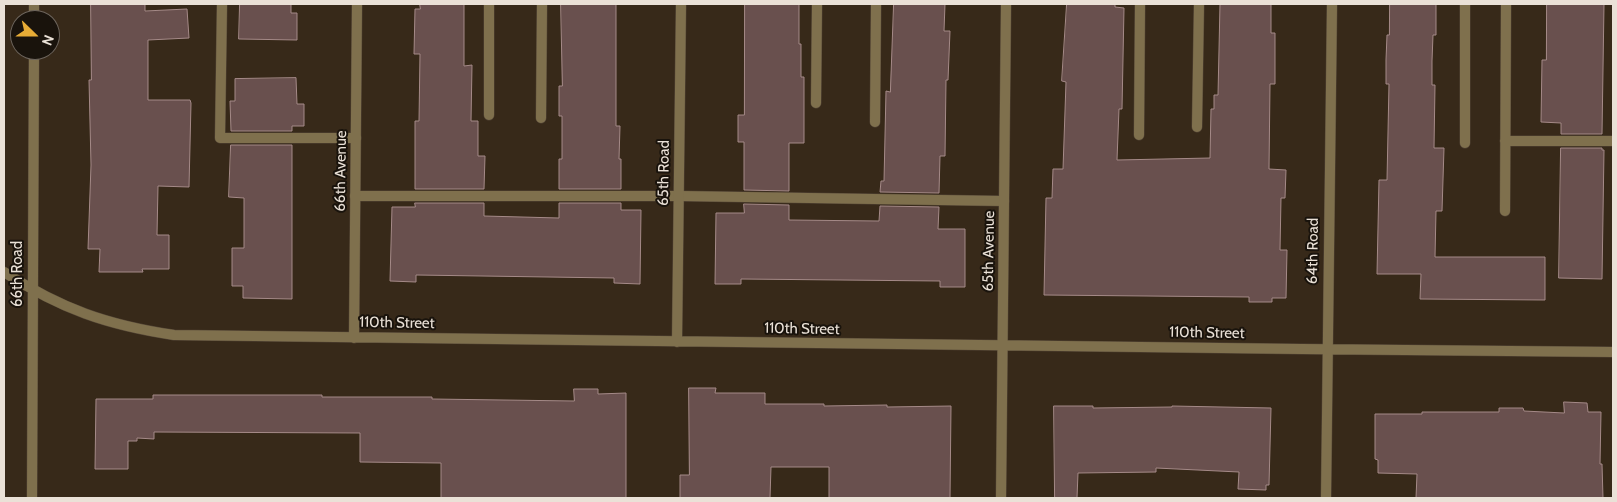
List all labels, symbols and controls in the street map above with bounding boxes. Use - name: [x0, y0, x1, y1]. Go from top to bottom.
- north arrow: [10, 10, 60, 60]
- text: N: [38, 32, 58, 48]
- street label: 66th Avenue: [331, 130, 351, 212]
- street label: 65th Road: [654, 140, 674, 206]
- street label: 65th Avenue: [979, 210, 999, 292]
- street label: 64th Road: [1303, 218, 1323, 284]
- street label: 66th Road: [9, 241, 27, 307]
- street label: 110th Street: [359, 313, 435, 333]
- street label: 110th Street: [764, 319, 840, 339]
- street label: 110th Street: [1169, 323, 1245, 343]

